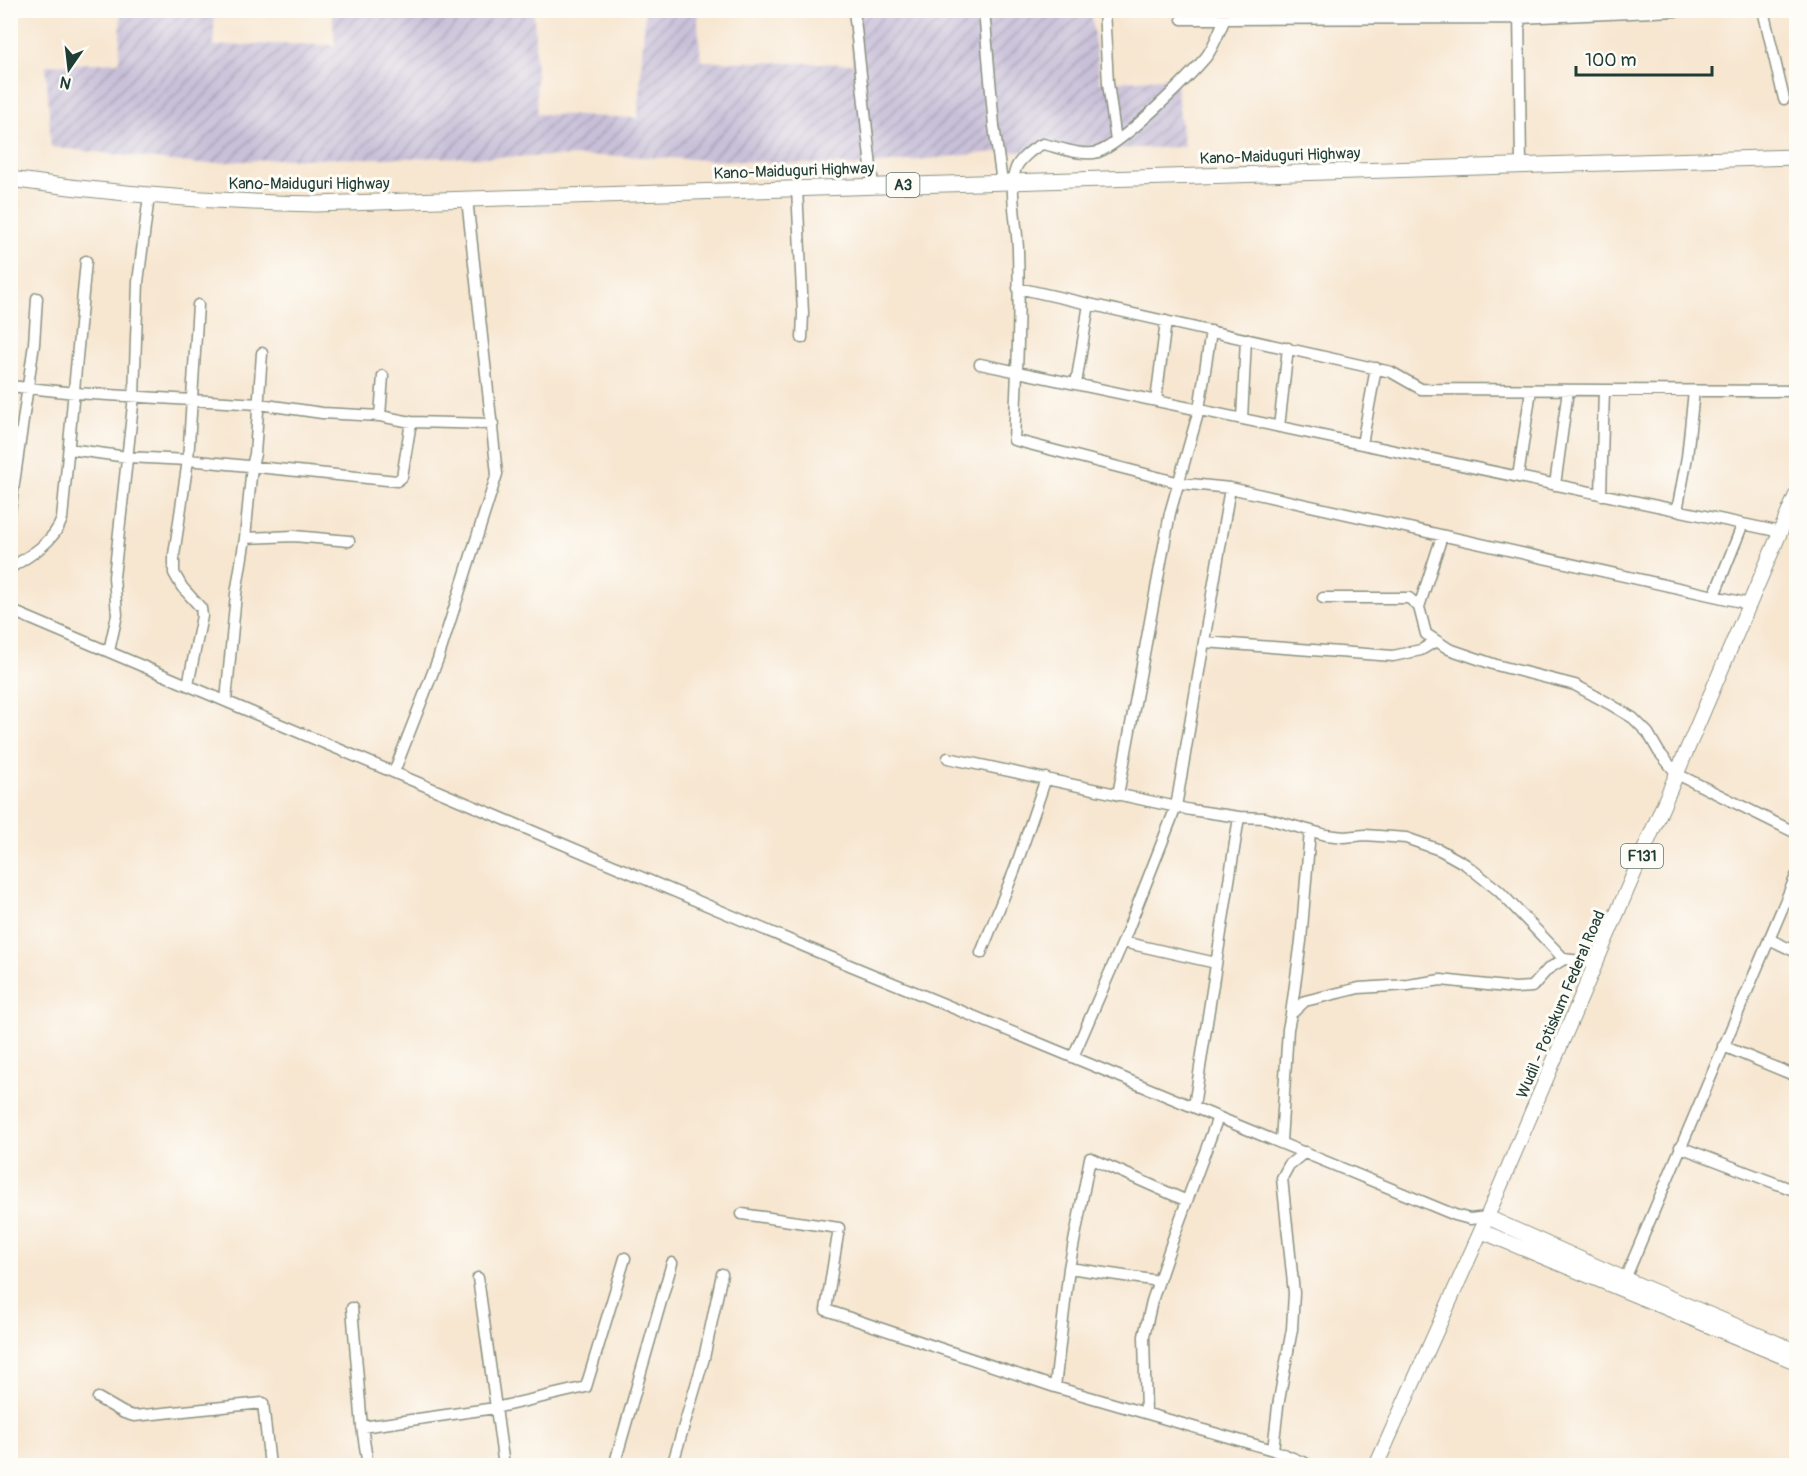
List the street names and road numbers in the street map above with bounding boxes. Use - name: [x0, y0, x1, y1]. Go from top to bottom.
- street label: Kano-Maiduguri Highway: [1199, 143, 1361, 169]
- street label: Kano-Maiduguri Highway: [713, 158, 875, 184]
- road number: A3: [886, 173, 920, 197]
- street label: Kano-Maiduguri Highway: [229, 174, 390, 194]
- road number: F131: [1621, 844, 1663, 868]
- street label: Wudil - Potiskum Federal Road: [1512, 907, 1610, 1101]

